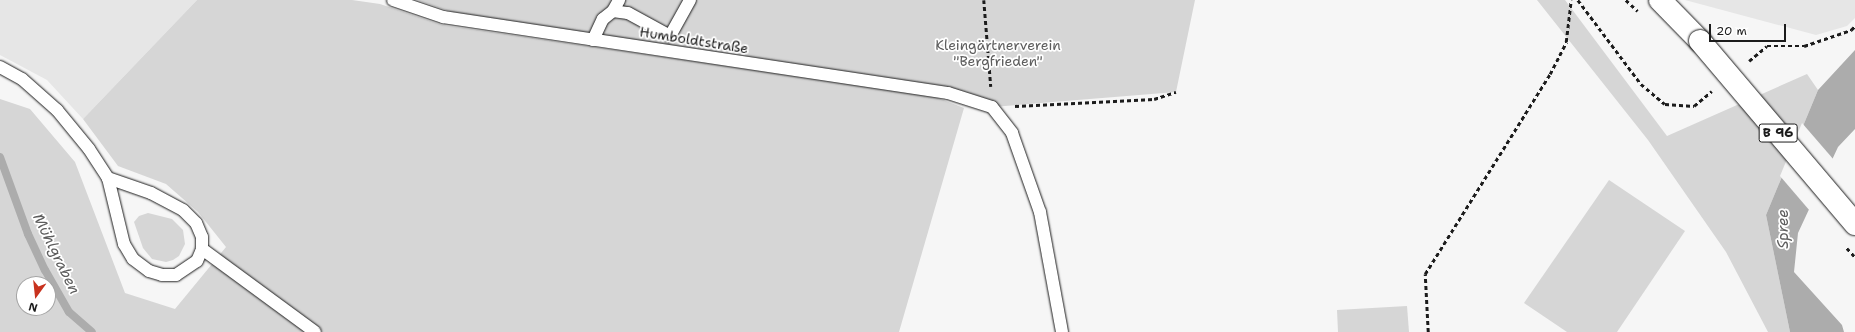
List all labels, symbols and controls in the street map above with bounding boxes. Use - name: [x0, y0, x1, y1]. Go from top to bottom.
- scale bar: [1711, 16, 1788, 42]
- street label: Humboldtstraße: [638, 23, 750, 57]
- text: 20 m: [1716, 23, 1747, 39]
- park label: Kleingärtnerverein "Bergfrieden": [935, 37, 1061, 70]
- road number: B 96: [1758, 122, 1798, 144]
- water label: Spree: [1775, 209, 1793, 249]
- water label: Mühlgraben: [29, 211, 83, 297]
- north arrow: [16, 276, 56, 316]
- text: N: [27, 299, 39, 315]

